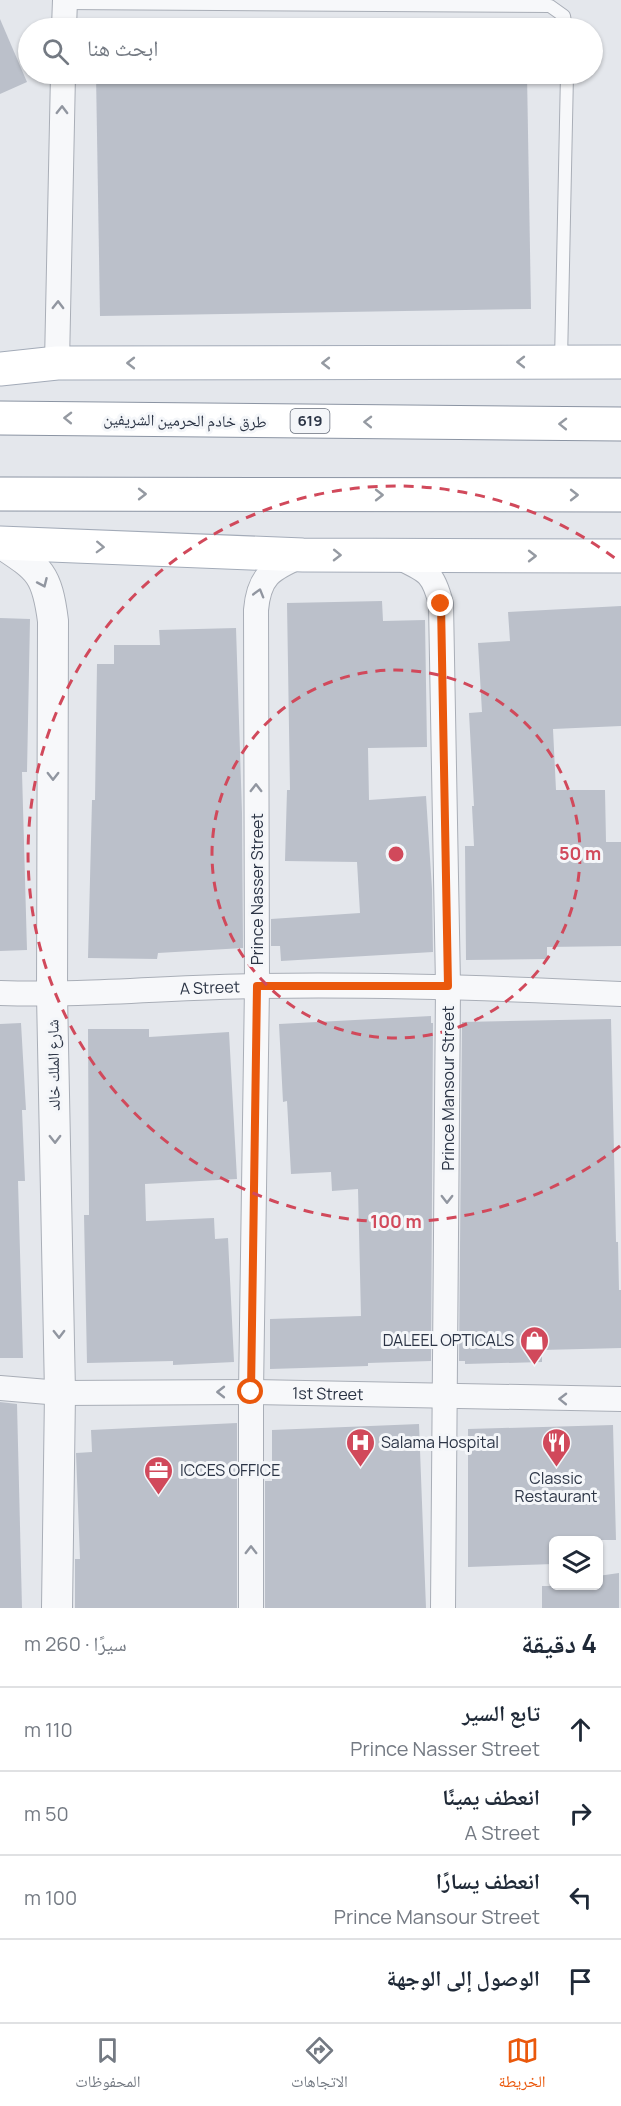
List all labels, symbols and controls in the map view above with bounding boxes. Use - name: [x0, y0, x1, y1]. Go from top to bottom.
- search box: [18, 18, 603, 84]
- text: ابحث هنا: [87, 33, 158, 63]
- icon: search: [39, 35, 72, 68]
- one-way arrow: [56, 105, 69, 114]
- one-way arrow: [52, 300, 64, 309]
- one-way arrow: [516, 356, 525, 368]
- one-way arrow: [126, 357, 135, 369]
- one-way arrow: [321, 357, 330, 369]
- street label: طرق خادم الحرمين الشريفين: [103, 408, 267, 432]
- road number: 619: [290, 409, 330, 433]
- one-way arrow: [63, 412, 72, 424]
- one-way arrow: [363, 415, 372, 428]
- one-way arrow: [558, 418, 567, 430]
- one-way arrow: [138, 488, 147, 501]
- one-way arrow: [375, 489, 384, 501]
- one-way arrow: [570, 489, 579, 501]
- one-way arrow: [96, 541, 105, 553]
- one-way arrow: [333, 549, 342, 561]
- one-way arrow: [528, 550, 537, 562]
- one-way arrow: [36, 576, 48, 587]
- one-way arrow: [252, 588, 264, 599]
- route end: [427, 590, 453, 616]
- one-way arrow: [47, 771, 59, 780]
- one-way arrow: [250, 783, 263, 792]
- street label: Prince Nasser Street: [246, 813, 268, 965]
- text: 50 m: [559, 841, 601, 865]
- centre of rings: [386, 844, 406, 864]
- street label: A Street: [179, 975, 240, 1000]
- street label: Prince Mansour Street: [437, 1006, 459, 1170]
- street label: شارع الملك خالد: [41, 1019, 65, 1111]
- one-way arrow: [49, 1134, 61, 1143]
- one-way arrow: [441, 1195, 453, 1204]
- text: 100 m: [370, 1209, 422, 1233]
- shop icon: DALEEL OPTICALS: [519, 1324, 551, 1366]
- one-way arrow: [53, 1329, 65, 1338]
- place label: DALEEL OPTICALS: [383, 1329, 514, 1351]
- route start: [237, 1378, 263, 1404]
- street label: 1st Street: [292, 1382, 364, 1405]
- one-way arrow: [216, 1386, 225, 1398]
- one-way arrow: [558, 1393, 567, 1405]
- hospital icon: Salama Hospital: [344, 1426, 376, 1468]
- restaurant icon: Classic Restaurant: [540, 1426, 572, 1468]
- place label: Salama Hospital: [381, 1431, 499, 1453]
- office icon: ICCES OFFICE: [143, 1454, 175, 1496]
- place label: ICCES OFFICE: [180, 1459, 280, 1481]
- place label: Classic Restaurant: [515, 1467, 597, 1507]
- map controls: [549, 1536, 603, 1590]
- button: layers: [549, 1536, 603, 1590]
- one-way arrow: [245, 1545, 257, 1554]
- text: 4 دقيقة: [521, 1625, 597, 1661]
- text: سيرًا · 260 m: [24, 1630, 127, 1657]
- text: تابع السير: [462, 1698, 540, 1728]
- icon: ahead: [564, 1713, 597, 1746]
- text: 110 m: [24, 1716, 73, 1743]
- text: Prince Nasser Street: [350, 1735, 540, 1762]
- text: انعطف يمينًا: [442, 1782, 540, 1812]
- icon: right: [564, 1797, 597, 1830]
- text: 50 m: [24, 1800, 69, 1827]
- text: A Street: [465, 1819, 540, 1846]
- text: انعطف يسارًا: [436, 1866, 540, 1896]
- icon: left: [564, 1881, 597, 1914]
- text: 100 m: [24, 1884, 77, 1911]
- text: Prince Mansour Street: [334, 1903, 540, 1930]
- text: الوصول إلى الوجهة: [387, 1963, 540, 1993]
- icon: arrive: [564, 1965, 597, 1998]
- tab: المحفوظات: [75, 2034, 140, 2097]
- tab: الاتجاهات: [291, 2034, 348, 2097]
- tab: الخريطة: [499, 2034, 546, 2097]

